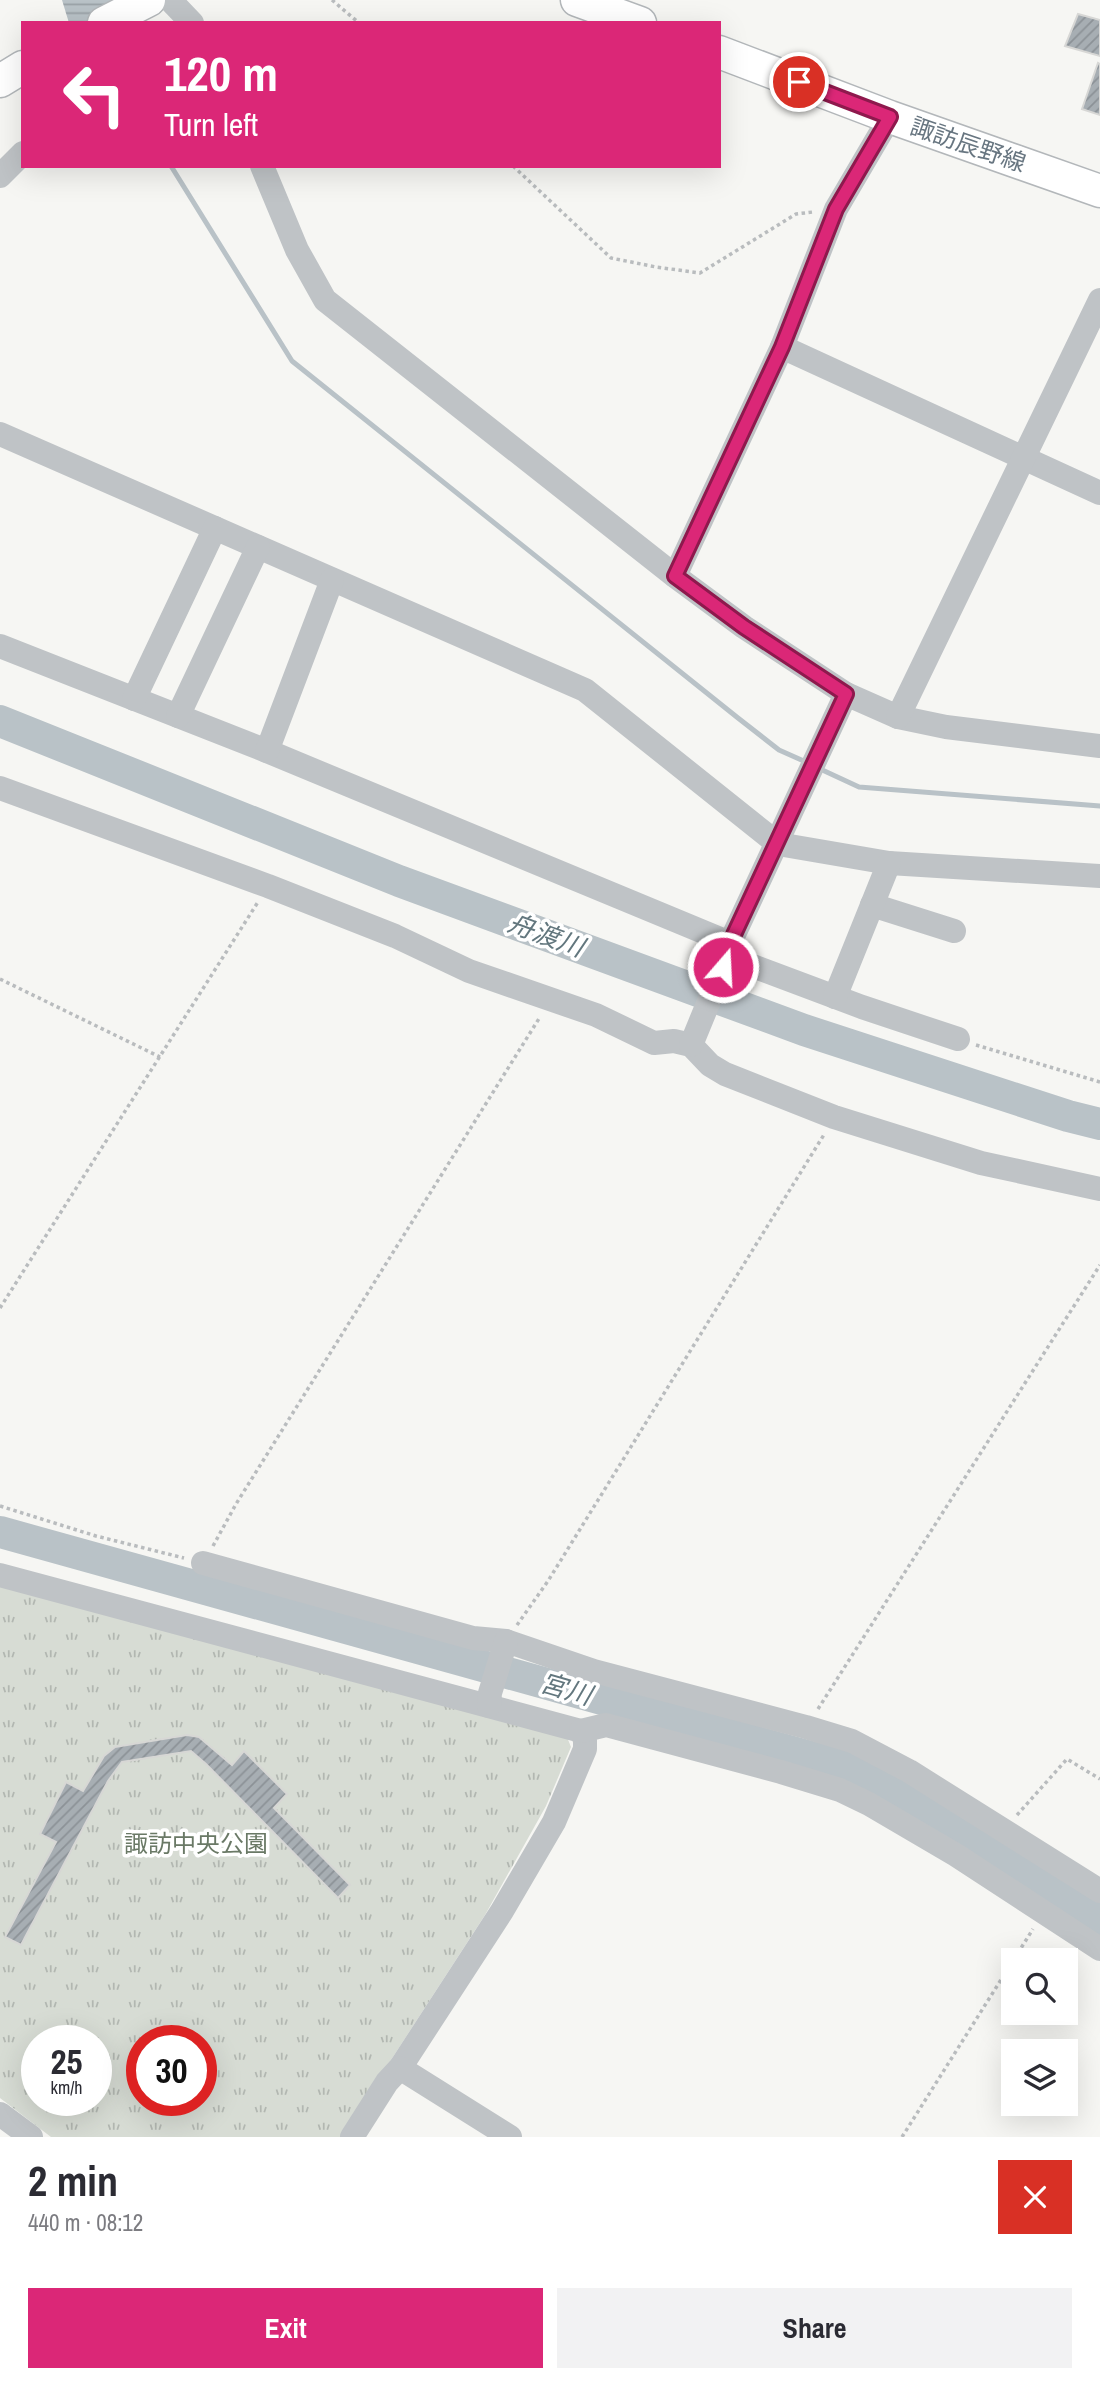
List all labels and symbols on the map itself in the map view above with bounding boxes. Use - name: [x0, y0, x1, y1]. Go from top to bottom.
- pin: [769, 52, 829, 112]
- street label: 諏訪辰野線: [906, 109, 1030, 179]
- water label: 舟渡川: [504, 905, 592, 965]
- position arrow: [686, 930, 760, 1004]
- water label: 宮川: [536, 1665, 599, 1713]
- park label: 諏訪中央公園: [124, 1827, 268, 1859]
- speed limit sign: 30: [126, 2025, 217, 2116]

